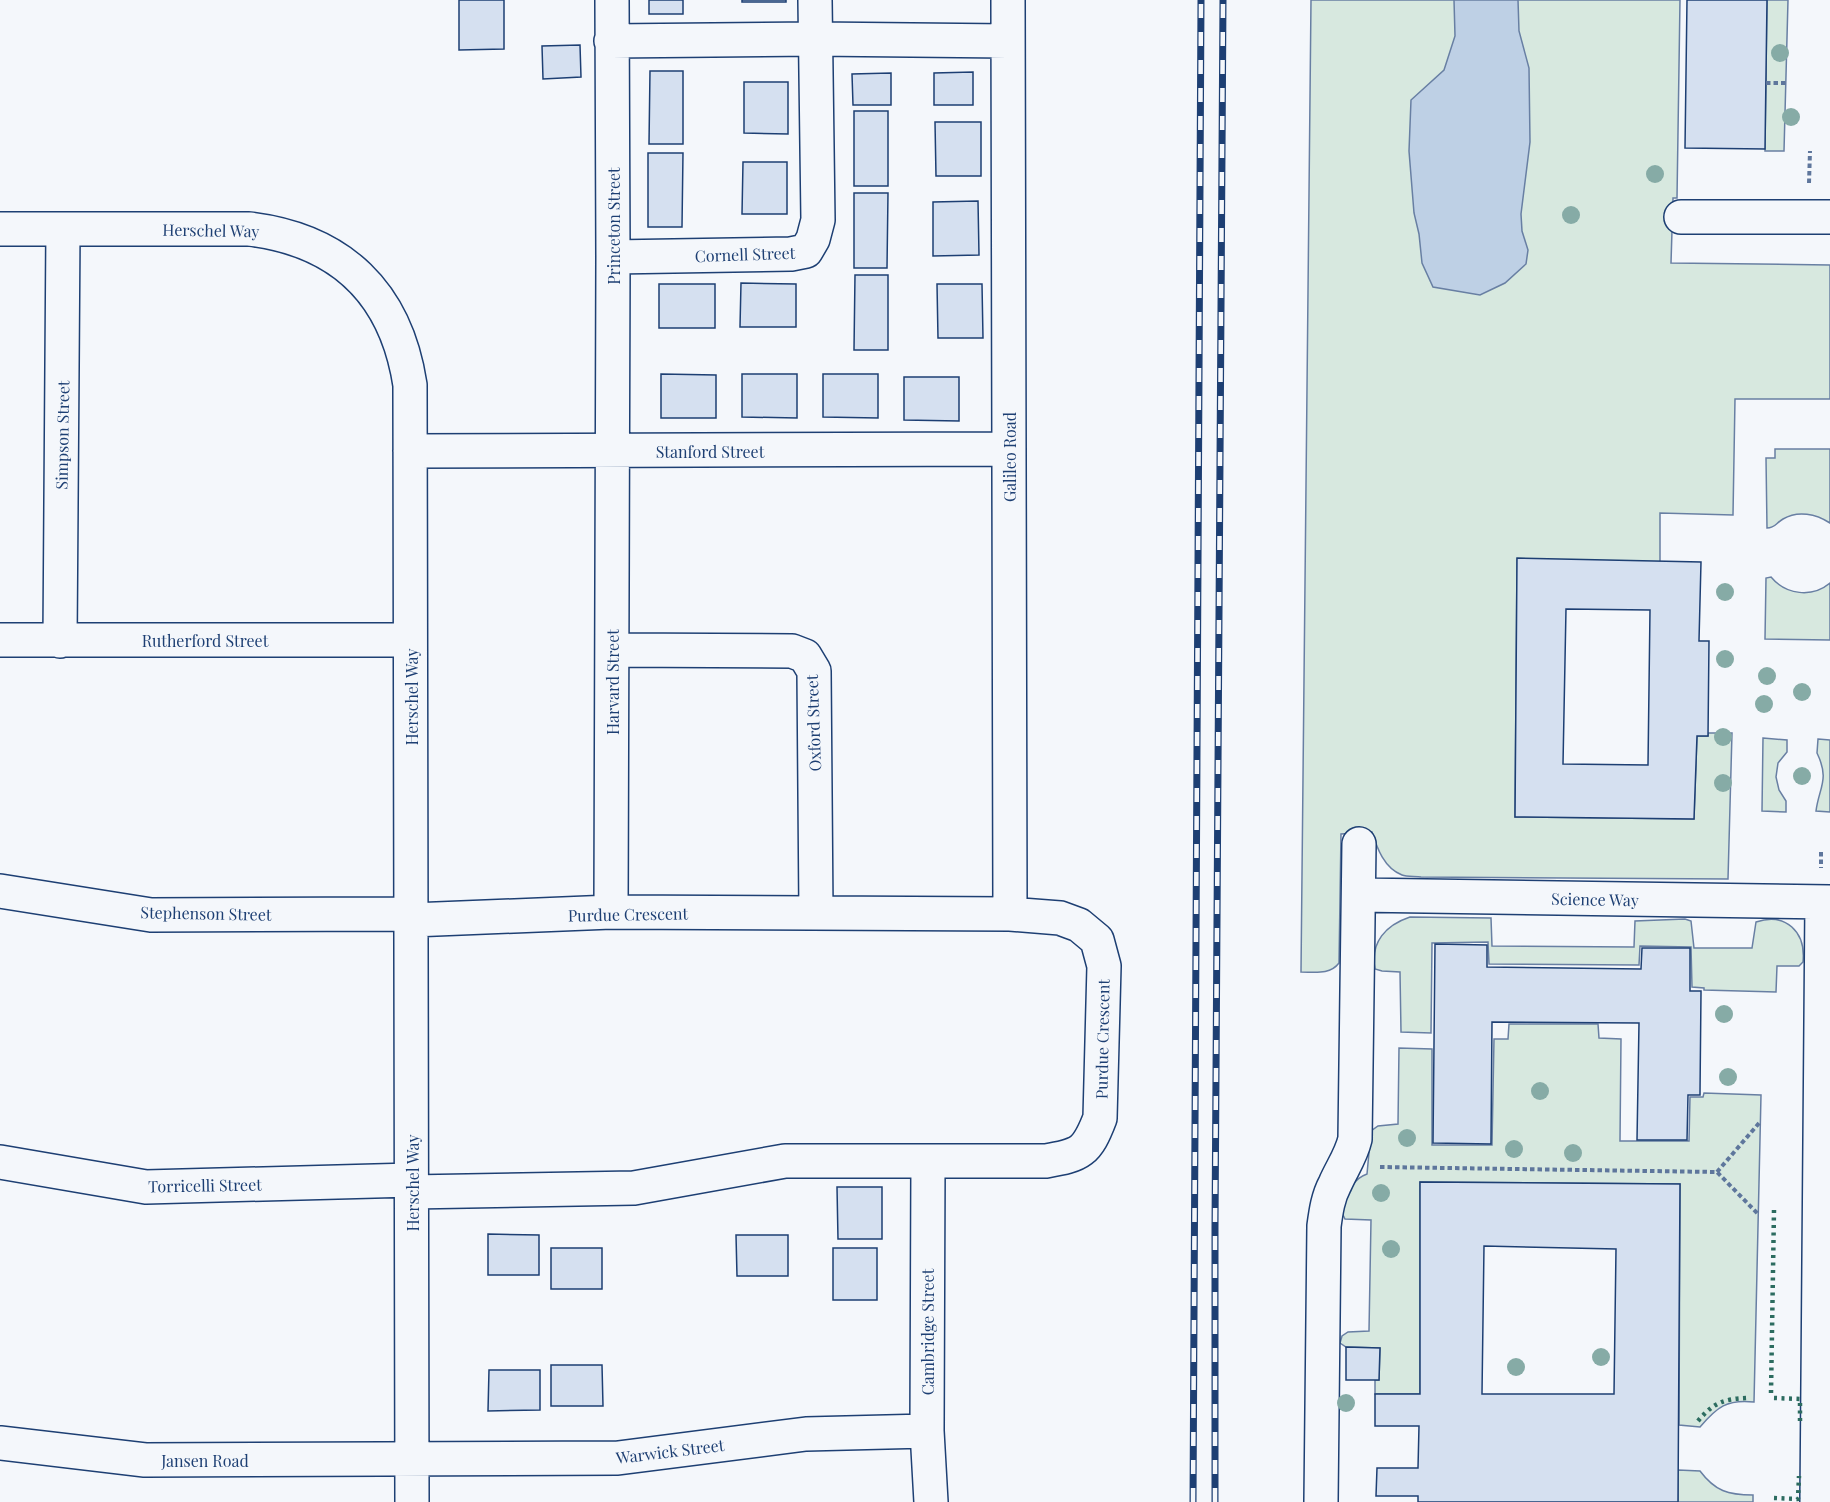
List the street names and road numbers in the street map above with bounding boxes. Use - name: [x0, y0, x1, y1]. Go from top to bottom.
- street label: Princeton Street: [603, 167, 624, 285]
- street label: Herschel Way: [162, 219, 260, 241]
- street label: Cornell Street: [694, 242, 796, 266]
- street label: Simpson Street: [51, 380, 73, 490]
- street label: Galileo Road: [999, 412, 1020, 502]
- street label: Stanford Street: [656, 441, 765, 462]
- street label: Harvard Street: [602, 629, 623, 735]
- street label: Rutherford Street: [142, 630, 269, 651]
- street label: Herschel Way: [401, 648, 422, 746]
- street label: Oxford Street: [801, 674, 825, 772]
- street label: Science Way: [1551, 888, 1639, 910]
- street label: Stephenson Street: [140, 901, 272, 925]
- street label: Purdue Crescent: [568, 902, 689, 926]
- street label: Purdue Crescent: [1090, 978, 1114, 1099]
- street label: Herschel Way: [402, 1134, 423, 1232]
- street label: Torricelli Street: [148, 1174, 262, 1196]
- street label: Cambridge Street: [917, 1268, 938, 1395]
- street label: Warwick Street: [614, 1434, 726, 1468]
- street label: Jansen Road: [160, 1450, 249, 1471]

